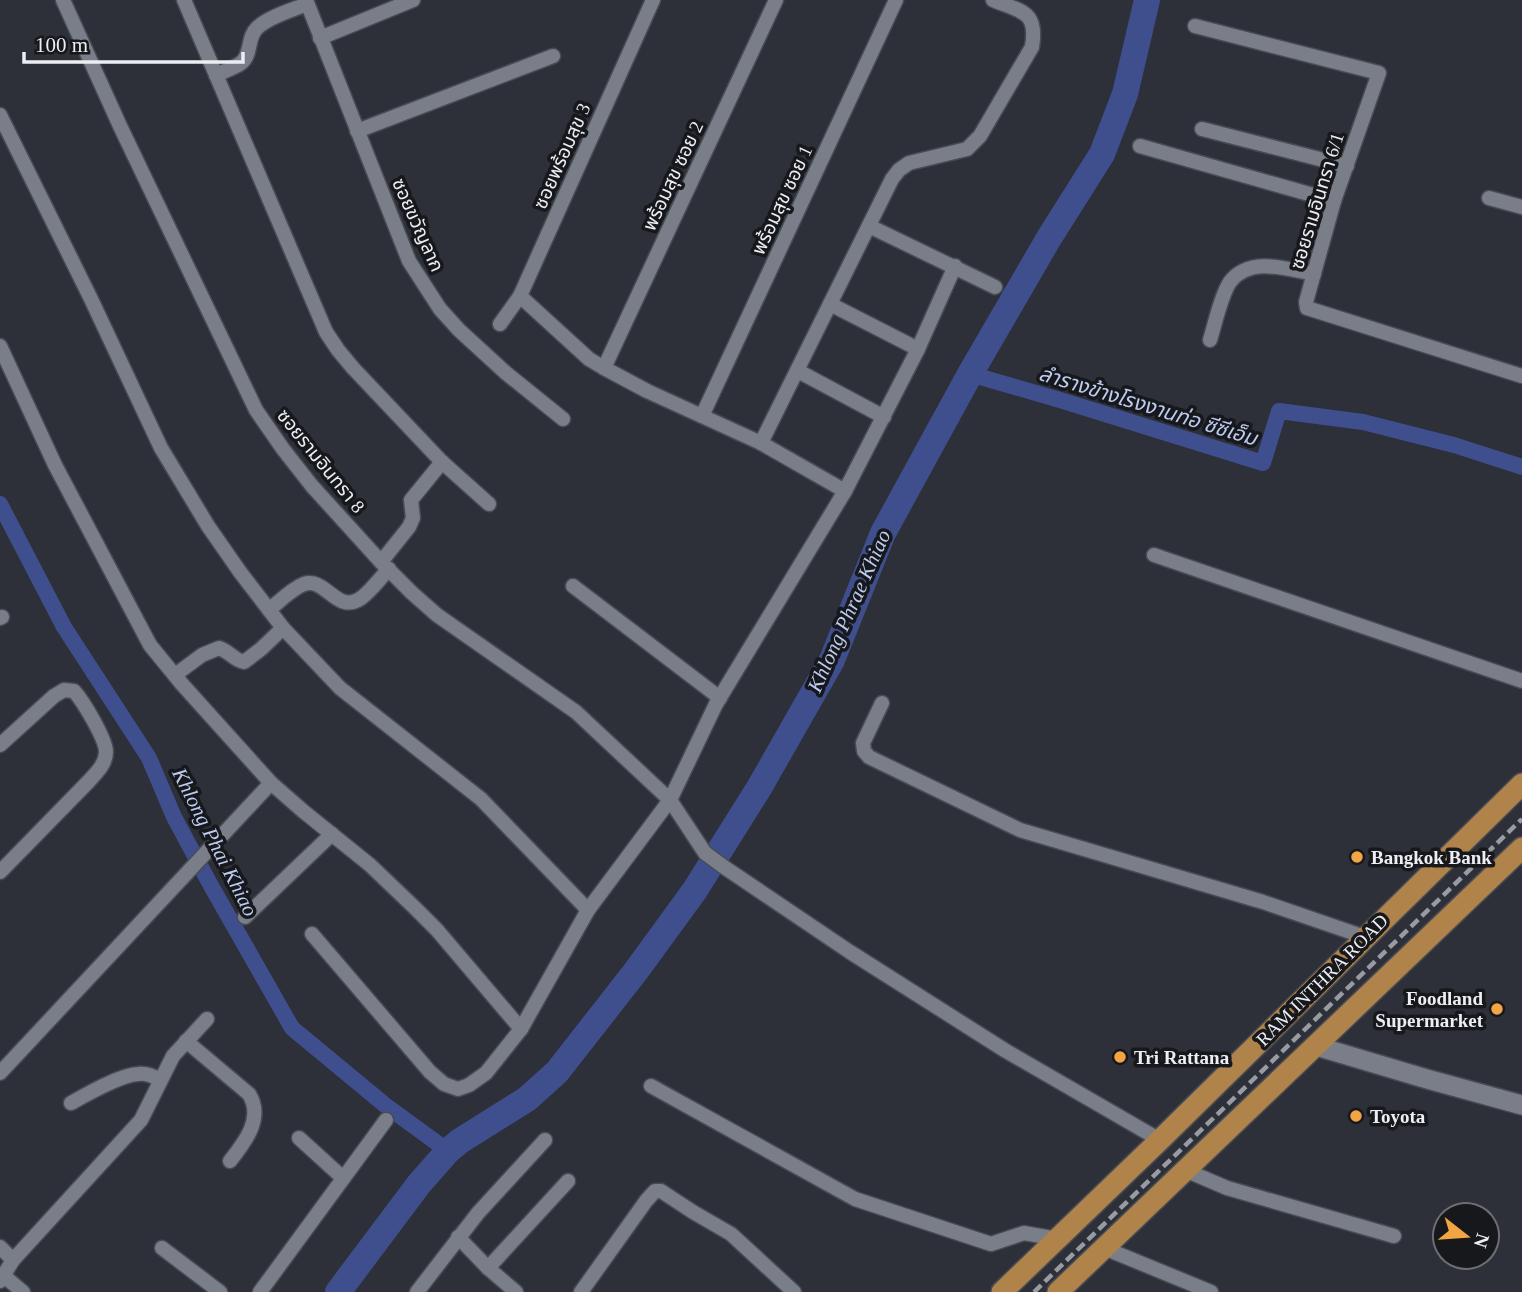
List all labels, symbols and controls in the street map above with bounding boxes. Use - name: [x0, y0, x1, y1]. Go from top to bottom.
- scale bar: [24, 21, 243, 65]
- text: 100 m: [35, 33, 88, 57]
- street label: ซอยพร้อมสุข 3: [528, 100, 596, 212]
- street label: พร้อมสุข ซอย 2: [638, 118, 708, 234]
- street label: ซอยรามอินทรา 6/1: [1286, 130, 1348, 272]
- street label: พร้อมสุข ซอย 1: [747, 142, 817, 258]
- street label: ซอยขวัญลาก: [388, 175, 448, 275]
- water label: ลำรางข้างโรงงานท่อ ซีซีเอ็ม: [1036, 361, 1262, 451]
- street label: ซอยรามอินทรา 8: [273, 405, 369, 517]
- water label: Khlong Phrae Khiao: [802, 526, 896, 697]
- water label: Khlong Phai Khiao: [167, 763, 263, 920]
- place label: Bangkok Bank: [1371, 847, 1492, 868]
- marker: Bangkok Bank: [1349, 849, 1365, 865]
- street label: RAM INTHRA ROAD: [1252, 910, 1392, 1050]
- place label: Foodland Supermarket: [1375, 988, 1484, 1031]
- marker: Foodland Supermarket: [1489, 1001, 1505, 1017]
- place label: Tri Rattana: [1134, 1047, 1230, 1068]
- marker: Tri Rattana: [1112, 1049, 1128, 1065]
- place label: Toyota: [1370, 1106, 1426, 1127]
- marker: Toyota: [1348, 1108, 1364, 1124]
- north arrow: [1431, 1201, 1501, 1271]
- text: N: [1470, 1231, 1494, 1251]

